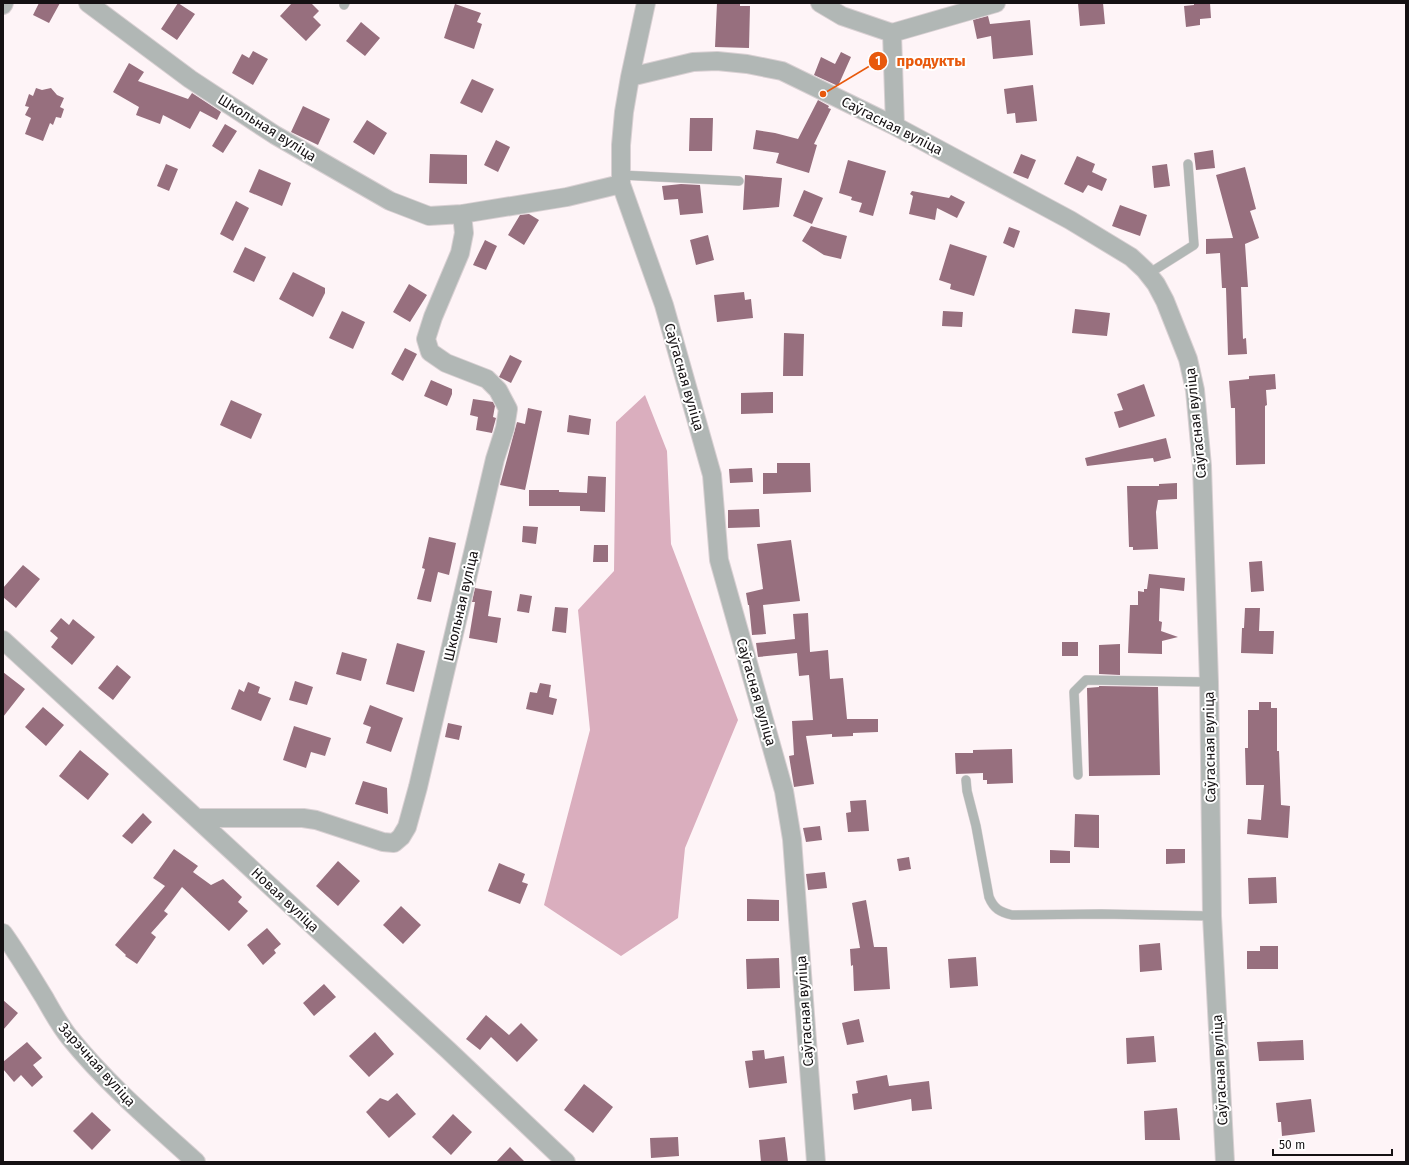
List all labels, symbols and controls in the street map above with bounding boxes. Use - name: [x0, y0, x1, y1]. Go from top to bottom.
- callout: продукты: [868, 47, 973, 74]
- text: продукты: [896, 52, 966, 70]
- text: 1: [875, 54, 881, 68]
- street label: Школьная вуліца: [215, 91, 319, 165]
- street label: Саўгасная вуліца: [839, 93, 945, 159]
- street label: Саўгасная вуліца: [660, 321, 708, 433]
- street label: Саўгасная вуліца: [1182, 367, 1210, 479]
- street label: Школьная вуліца: [440, 549, 482, 663]
- street label: Саўгасная вуліца: [732, 636, 780, 748]
- street label: Саўгасная вуліца: [1201, 691, 1219, 803]
- street label: Новая вуліца: [247, 864, 323, 936]
- street label: Саўгасная вуліца: [793, 955, 817, 1067]
- street label: Саўгасная вуліца: [1209, 1014, 1231, 1126]
- street label: Зарэчная вуліца: [55, 1020, 139, 1110]
- scale bar: [1273, 1131, 1392, 1157]
- text: 50 m: [1279, 1138, 1305, 1152]

